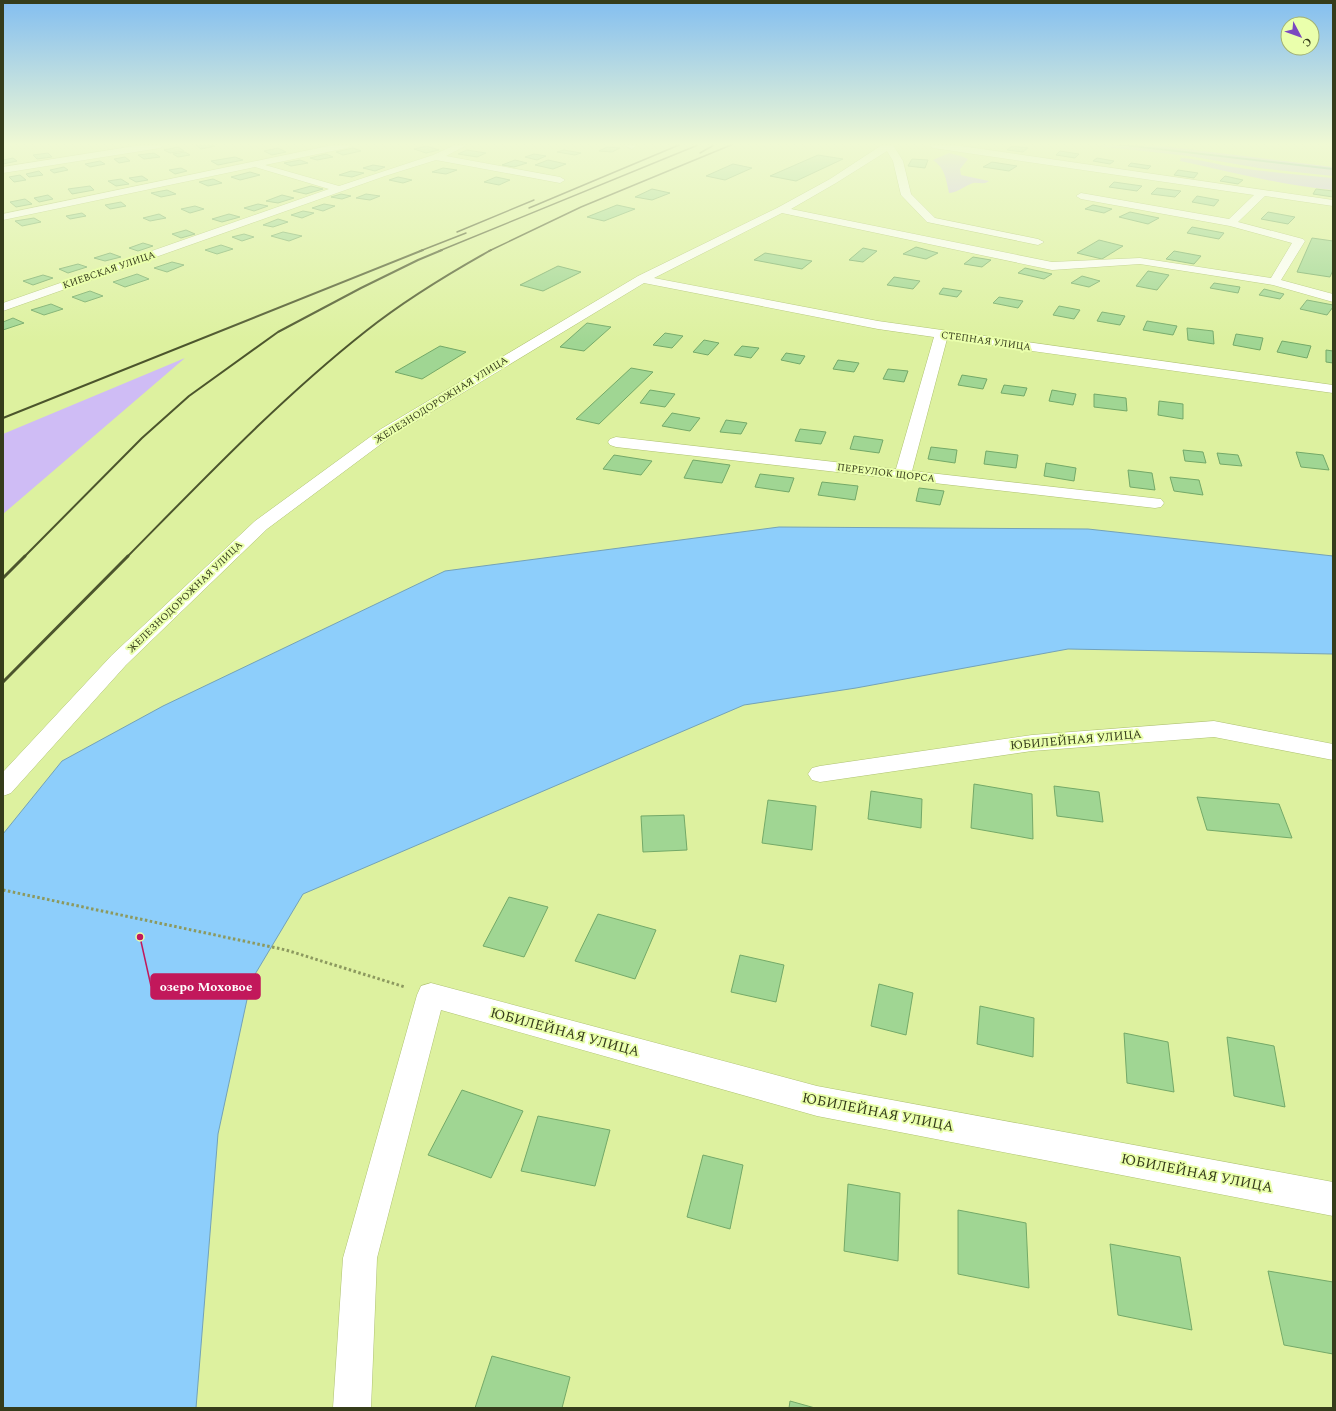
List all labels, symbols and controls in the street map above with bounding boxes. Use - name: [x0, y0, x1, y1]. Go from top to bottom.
- north arrow: [1280, 16, 1320, 56]
- text: С: [1298, 34, 1316, 51]
- street label: КИЕВСКАЯ УЛИЦА: [61, 246, 158, 293]
- street label: СТЕПНАЯ УЛИЦА: [940, 327, 1032, 355]
- street label: ЖЕЛЕЗНОДОРОЖНАЯ УЛИЦА: [371, 352, 511, 448]
- street label: ПЕРЕУЛОК ЩОРСА: [836, 459, 936, 487]
- street label: ЖЕЛЕЗНОДОРОЖНАЯ УЛИЦА: [124, 537, 247, 657]
- street label: ЮБИЛЕЙНАЯ УЛИЦА: [1009, 725, 1143, 755]
- callout: озеро Моховое: [151, 974, 260, 999]
- text: озеро Моховое: [160, 977, 252, 997]
- street label: ЮБИЛЕЙНАЯ УЛИЦА: [488, 1002, 643, 1062]
- street label: ЮБИЛЕЙНАЯ УЛИЦА: [800, 1087, 956, 1137]
- street label: ЮБИЛЕЙНАЯ УЛИЦА: [1119, 1148, 1275, 1198]

